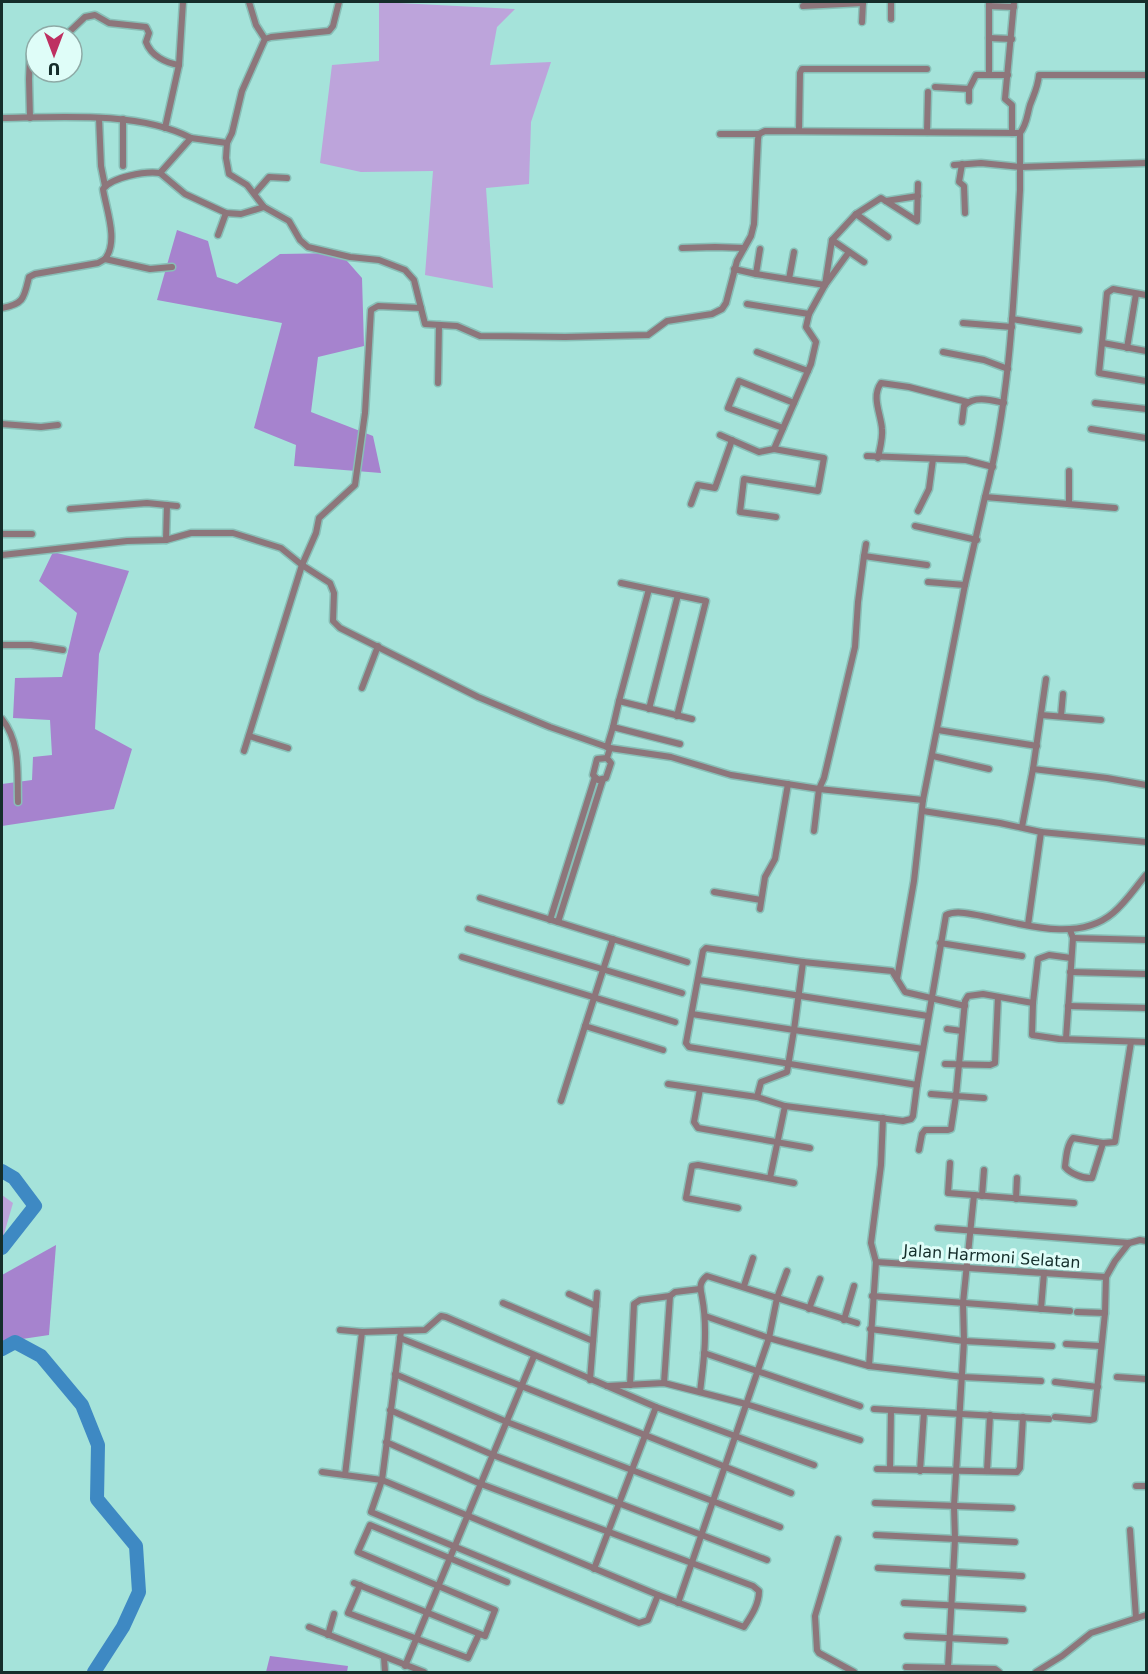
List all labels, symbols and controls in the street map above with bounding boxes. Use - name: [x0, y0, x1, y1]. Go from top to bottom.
- north arrow: [24, 24, 84, 84]
- text: U: [48, 59, 61, 78]
- street label: Jalan Harmoni Selatan: [902, 1241, 1081, 1272]

